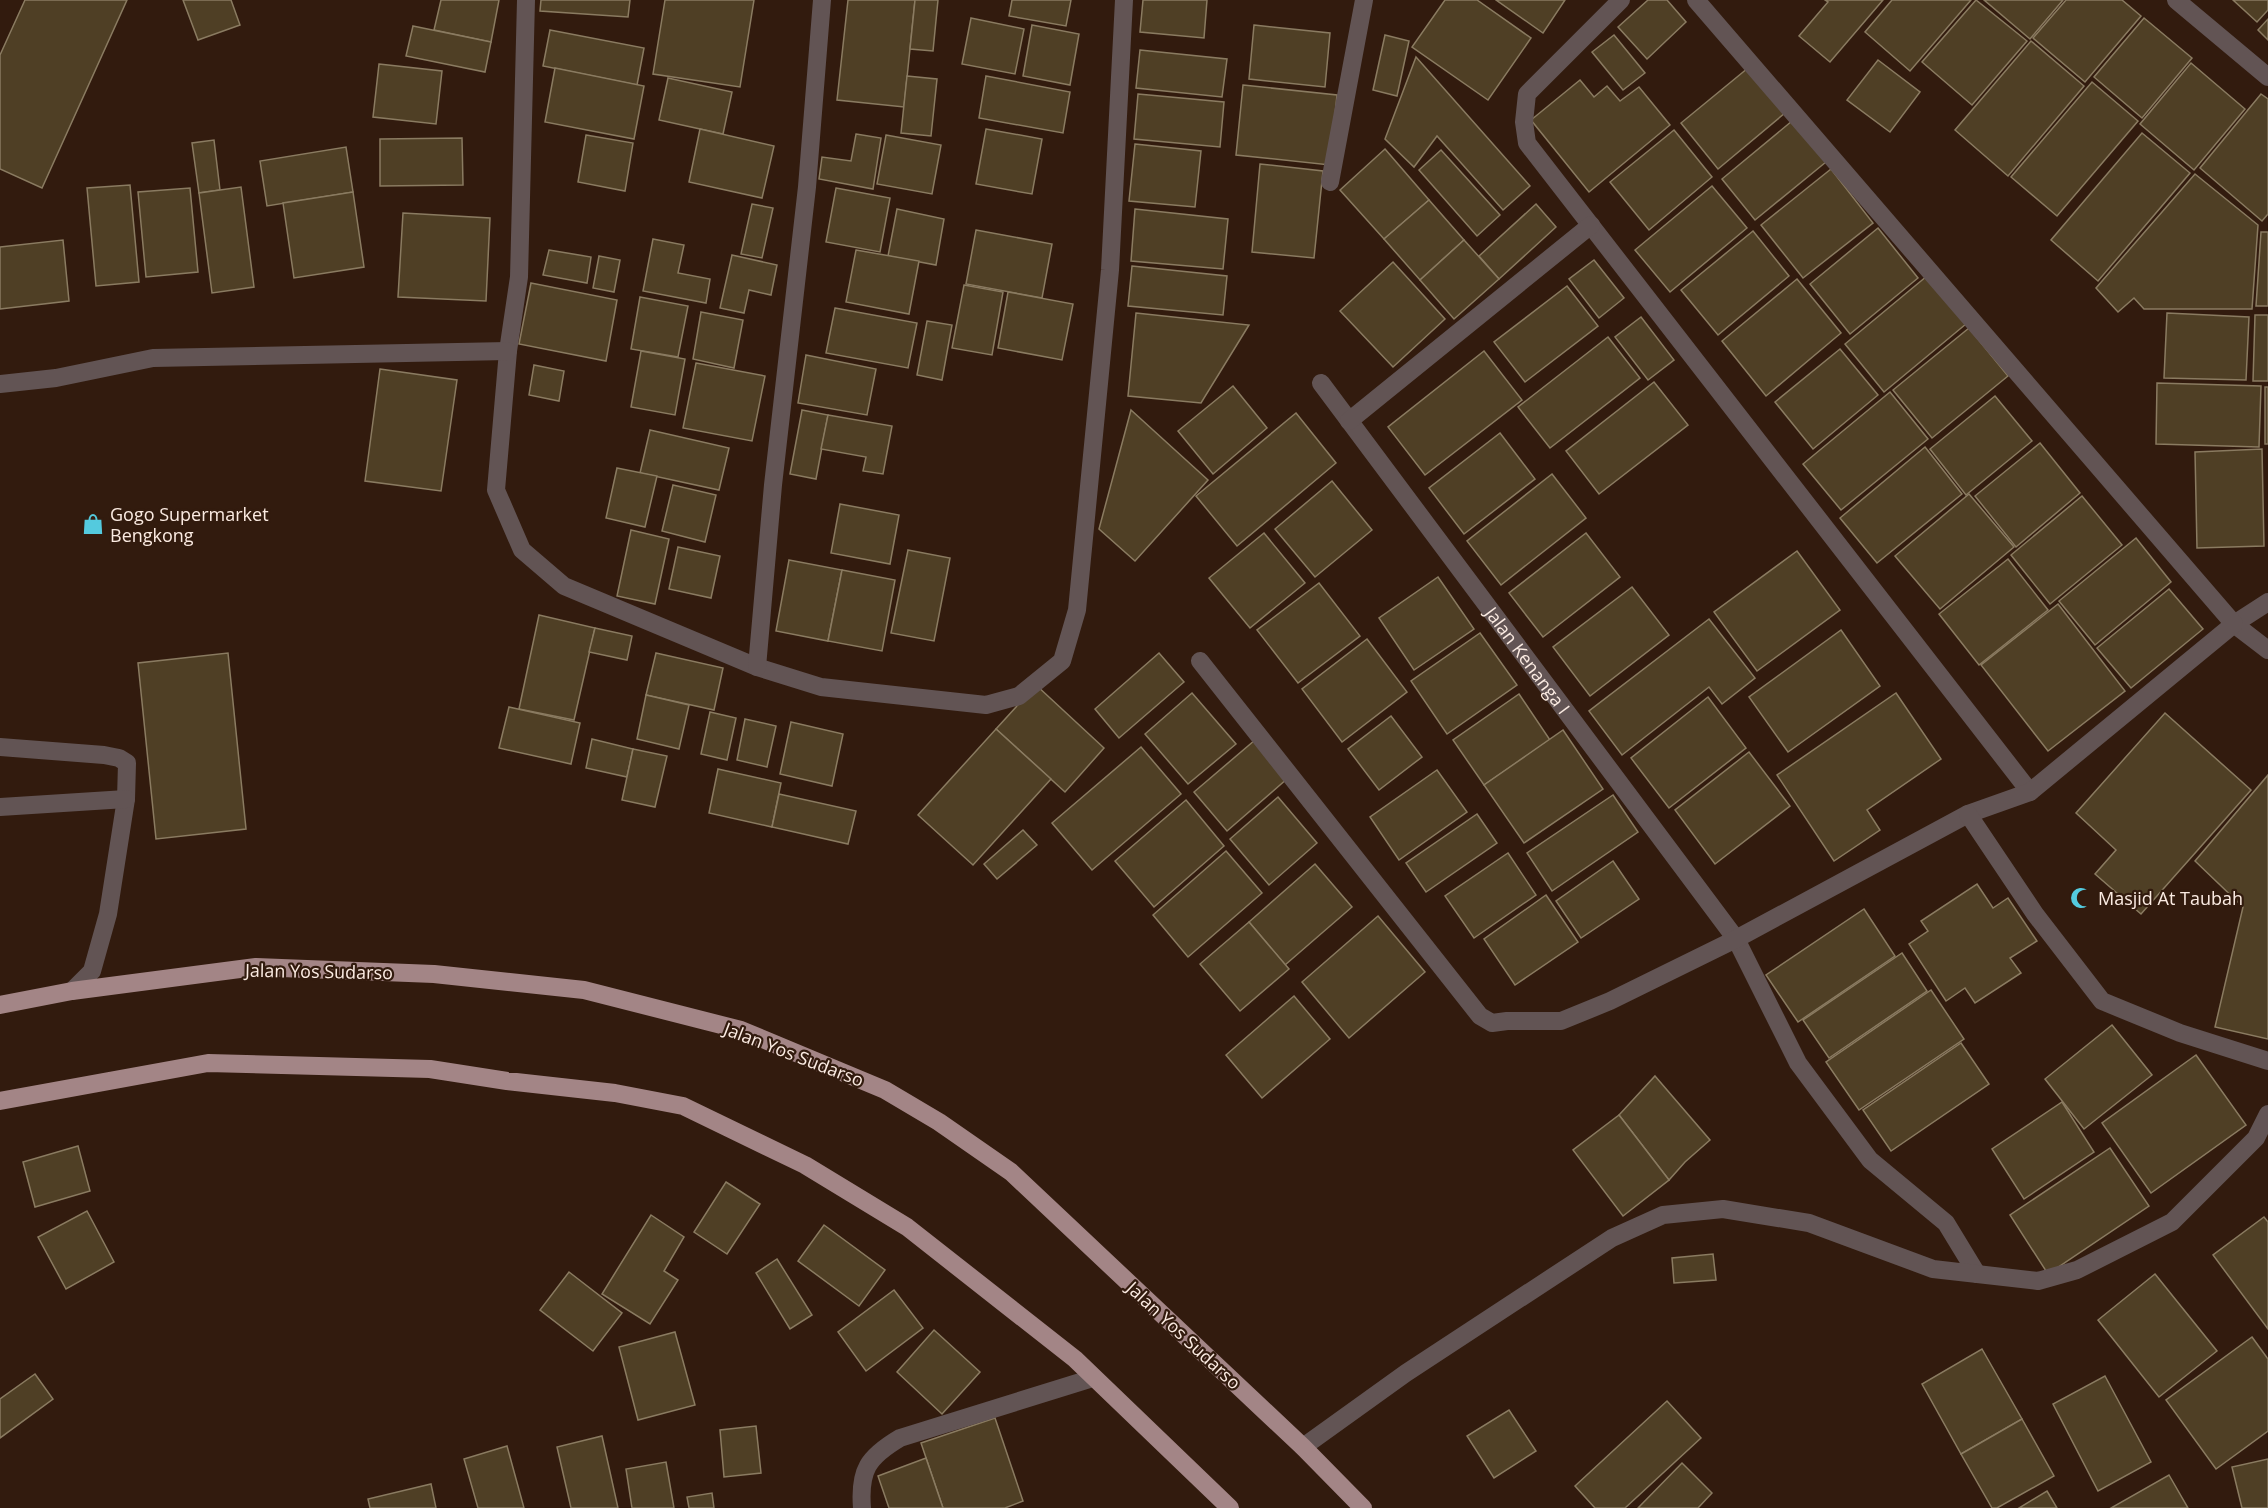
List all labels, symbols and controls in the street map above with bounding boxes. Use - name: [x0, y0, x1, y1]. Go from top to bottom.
- place label: Gogo Supermarket Bengkong: [110, 502, 269, 547]
- shop icon: Gogo Supermarket Bengkong: [81, 512, 105, 536]
- street label: Jalan Kenanga I: [1479, 600, 1576, 719]
- mosque icon: Masjid At Taubah: [2069, 886, 2093, 910]
- place label: Masjid At Taubah: [2098, 886, 2243, 910]
- street label: Jalan Yos Sudarso: [243, 958, 393, 984]
- street label: Jalan Yos Sudarso: [719, 1016, 867, 1092]
- street label: Jalan Yos Sudarso: [1120, 1274, 1246, 1394]

